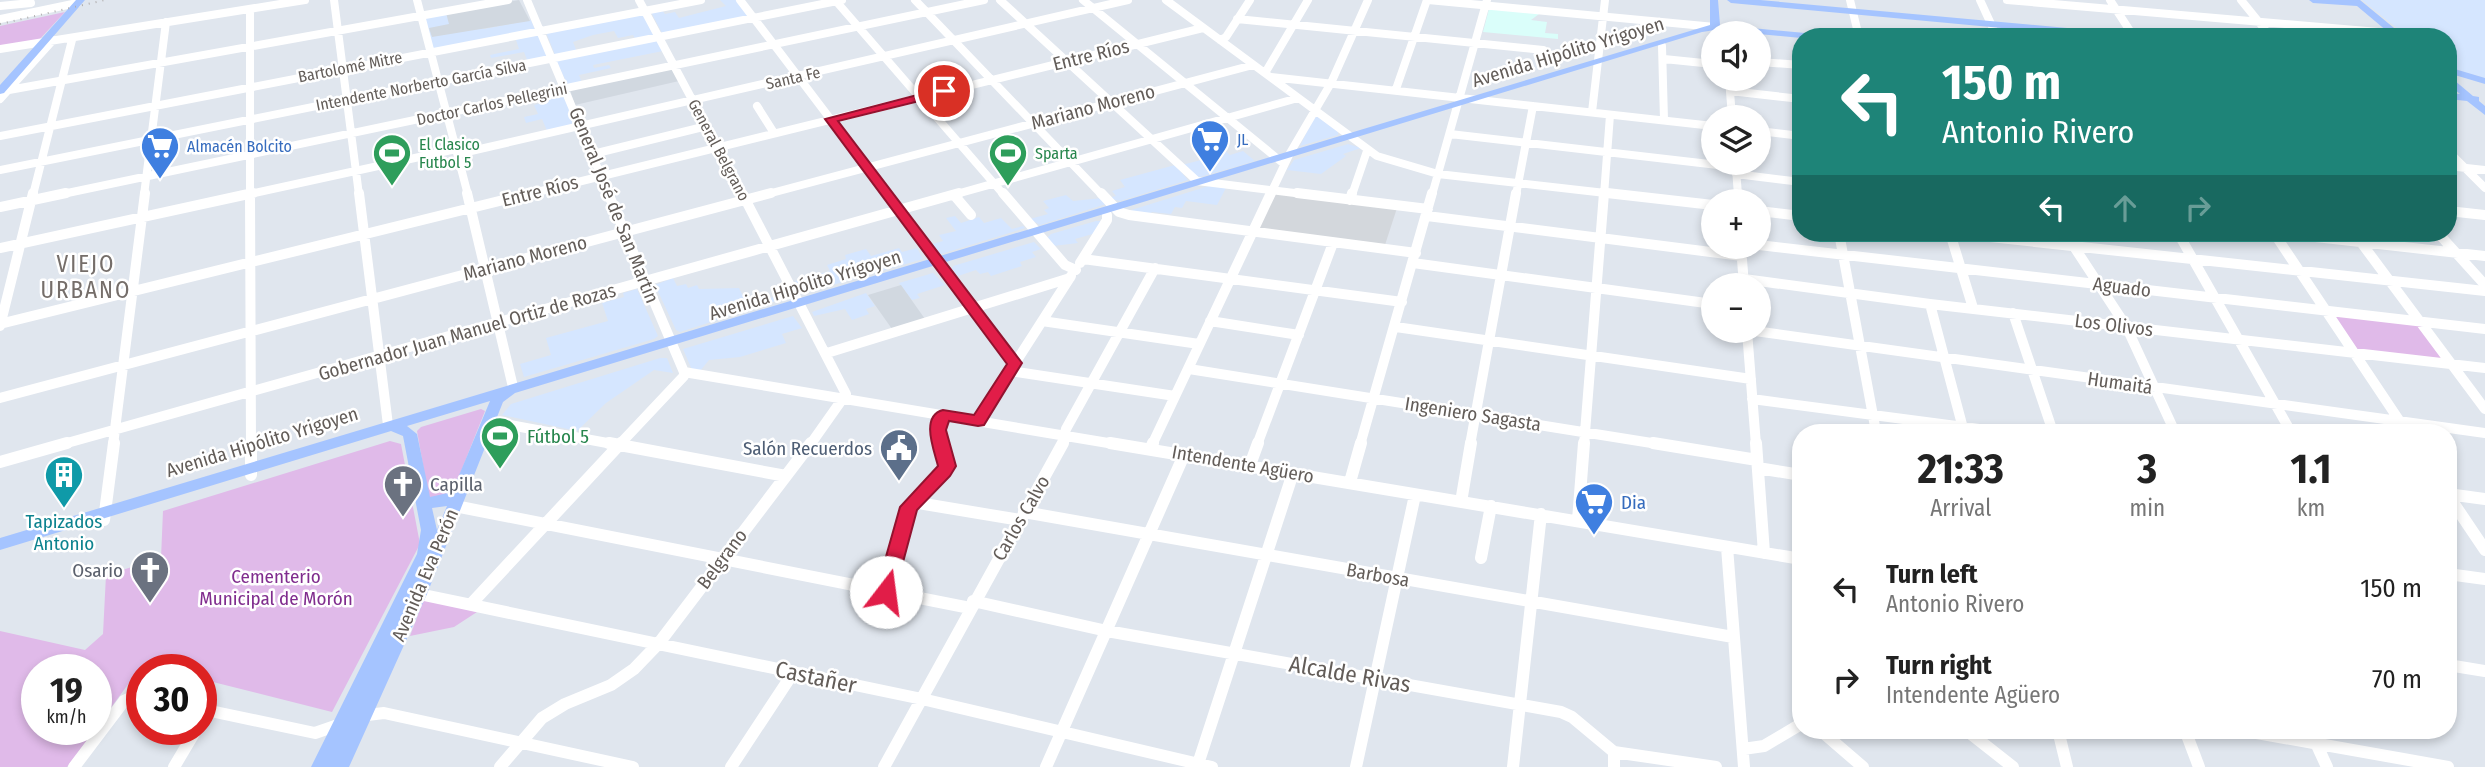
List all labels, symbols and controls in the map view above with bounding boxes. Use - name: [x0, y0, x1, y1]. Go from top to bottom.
- street label: Avenida Hipólito Yrigoyen: [1469, 12, 1667, 92]
- map controls: [1701, 21, 1771, 343]
- button: sound: [1701, 21, 1771, 91]
- street label: Entre Ríos: [1050, 34, 1132, 76]
- street label: Bartolomé Mitre: [296, 48, 404, 86]
- text: 150 m: [1942, 53, 2061, 112]
- street label: Intendente Norberto García Silva: [314, 55, 528, 115]
- icon: left: [1827, 56, 1918, 147]
- pin: [914, 61, 974, 121]
- street label: Santa Fe: [764, 63, 822, 93]
- icon: arrive: [925, 72, 963, 110]
- street label: Doctor Carlos Pellegrini: [415, 79, 569, 129]
- street label: Mariano Moreno: [1029, 79, 1157, 135]
- street label: General Belgrano: [684, 96, 754, 204]
- street label: General José de San Martín: [564, 104, 664, 306]
- button: layers: [1701, 105, 1771, 175]
- text: Antonio Rivero: [1942, 113, 2134, 151]
- supermarket icon: JL: [1189, 118, 1231, 173]
- supermarket icon: Almacén Bolcito: [139, 125, 181, 180]
- place label: JL: [1237, 130, 1248, 149]
- sports icon: El Clasico Futbol 5: [371, 132, 413, 187]
- sports icon: Sparta: [987, 132, 1029, 187]
- place label: El Clasico Futbol 5: [419, 135, 480, 172]
- place label: Almacén Bolcito: [187, 137, 292, 156]
- place label: Sparta: [1035, 144, 1078, 163]
- street label: Entre Ríos: [499, 170, 581, 212]
- button: +: [1701, 189, 1771, 259]
- icon: left: [2033, 189, 2071, 227]
- icon: ahead: [2106, 189, 2144, 227]
- icon: right: [2179, 189, 2217, 227]
- street label: Mariano Moreno: [461, 230, 589, 286]
- street label: Avenida Hipólito Yrigoyen: [706, 245, 904, 325]
- district label: VIEJO URBANO: [40, 250, 132, 304]
- street label: Aguado: [2092, 272, 2152, 302]
- button: −: [1701, 273, 1771, 343]
- street label: Gobernador Juan Manuel Ortiz de Rozas: [316, 278, 618, 386]
- street label: Los Olivos: [2073, 309, 2155, 341]
- street label: Humaitá: [2086, 367, 2154, 399]
- street label: Ingeniero Sagasta: [1403, 392, 1543, 436]
- street label: Avenida Hipólito Yrigoyen: [163, 402, 361, 482]
- sports icon: Fútbol 5: [479, 415, 521, 470]
- place label: Fútbol 5: [527, 425, 589, 448]
- public building icon: Salón Recuerdos: [878, 427, 920, 482]
- place label: Salón Recuerdos: [743, 437, 872, 460]
- street label: Intendente Agüero: [1170, 440, 1316, 488]
- text: 21:33: [1917, 444, 2004, 494]
- text: 3: [2137, 444, 2157, 494]
- text: 1.1: [2291, 444, 2332, 494]
- building icon: Tapizados Antonio: [43, 454, 85, 509]
- church icon: Capilla: [382, 463, 424, 518]
- street label: Carlos Calvo: [987, 471, 1055, 565]
- place label: Capilla: [430, 473, 483, 496]
- supermarket icon: Dia: [1573, 481, 1615, 536]
- place label: Dia: [1621, 491, 1646, 514]
- text: Arrival: [1930, 494, 1991, 522]
- text: min: [2129, 494, 2165, 522]
- text: km: [2297, 494, 2325, 522]
- street label: Avenida Eva Perón: [387, 505, 463, 645]
- place label: Tapizados Antonio: [26, 510, 102, 555]
- street label: Belgrano: [692, 524, 752, 594]
- church icon: Osario: [129, 549, 171, 604]
- position arrow: [849, 555, 923, 629]
- street label: Barbosa: [1345, 558, 1411, 592]
- place label: Osario: [72, 559, 123, 582]
- text: Turn left: [1886, 559, 1978, 590]
- park label: Cementerio Municipal de Morón: [199, 565, 353, 610]
- icon: left: [1827, 570, 1865, 608]
- text: 150 m: [2360, 573, 2422, 604]
- text: Antonio Rivero: [1886, 590, 2024, 618]
- street label: Alcalde Rivas: [1287, 650, 1413, 698]
- text: Turn right: [1886, 650, 1992, 681]
- speed limit sign: 30: [126, 654, 217, 745]
- street label: Castañer: [773, 655, 859, 699]
- icon: right: [1827, 661, 1865, 699]
- text: 70 m: [2372, 664, 2422, 695]
- text: 19: [50, 669, 83, 711]
- text: Intendente Agüero: [1886, 681, 2060, 709]
- text: km/h: [46, 706, 87, 728]

